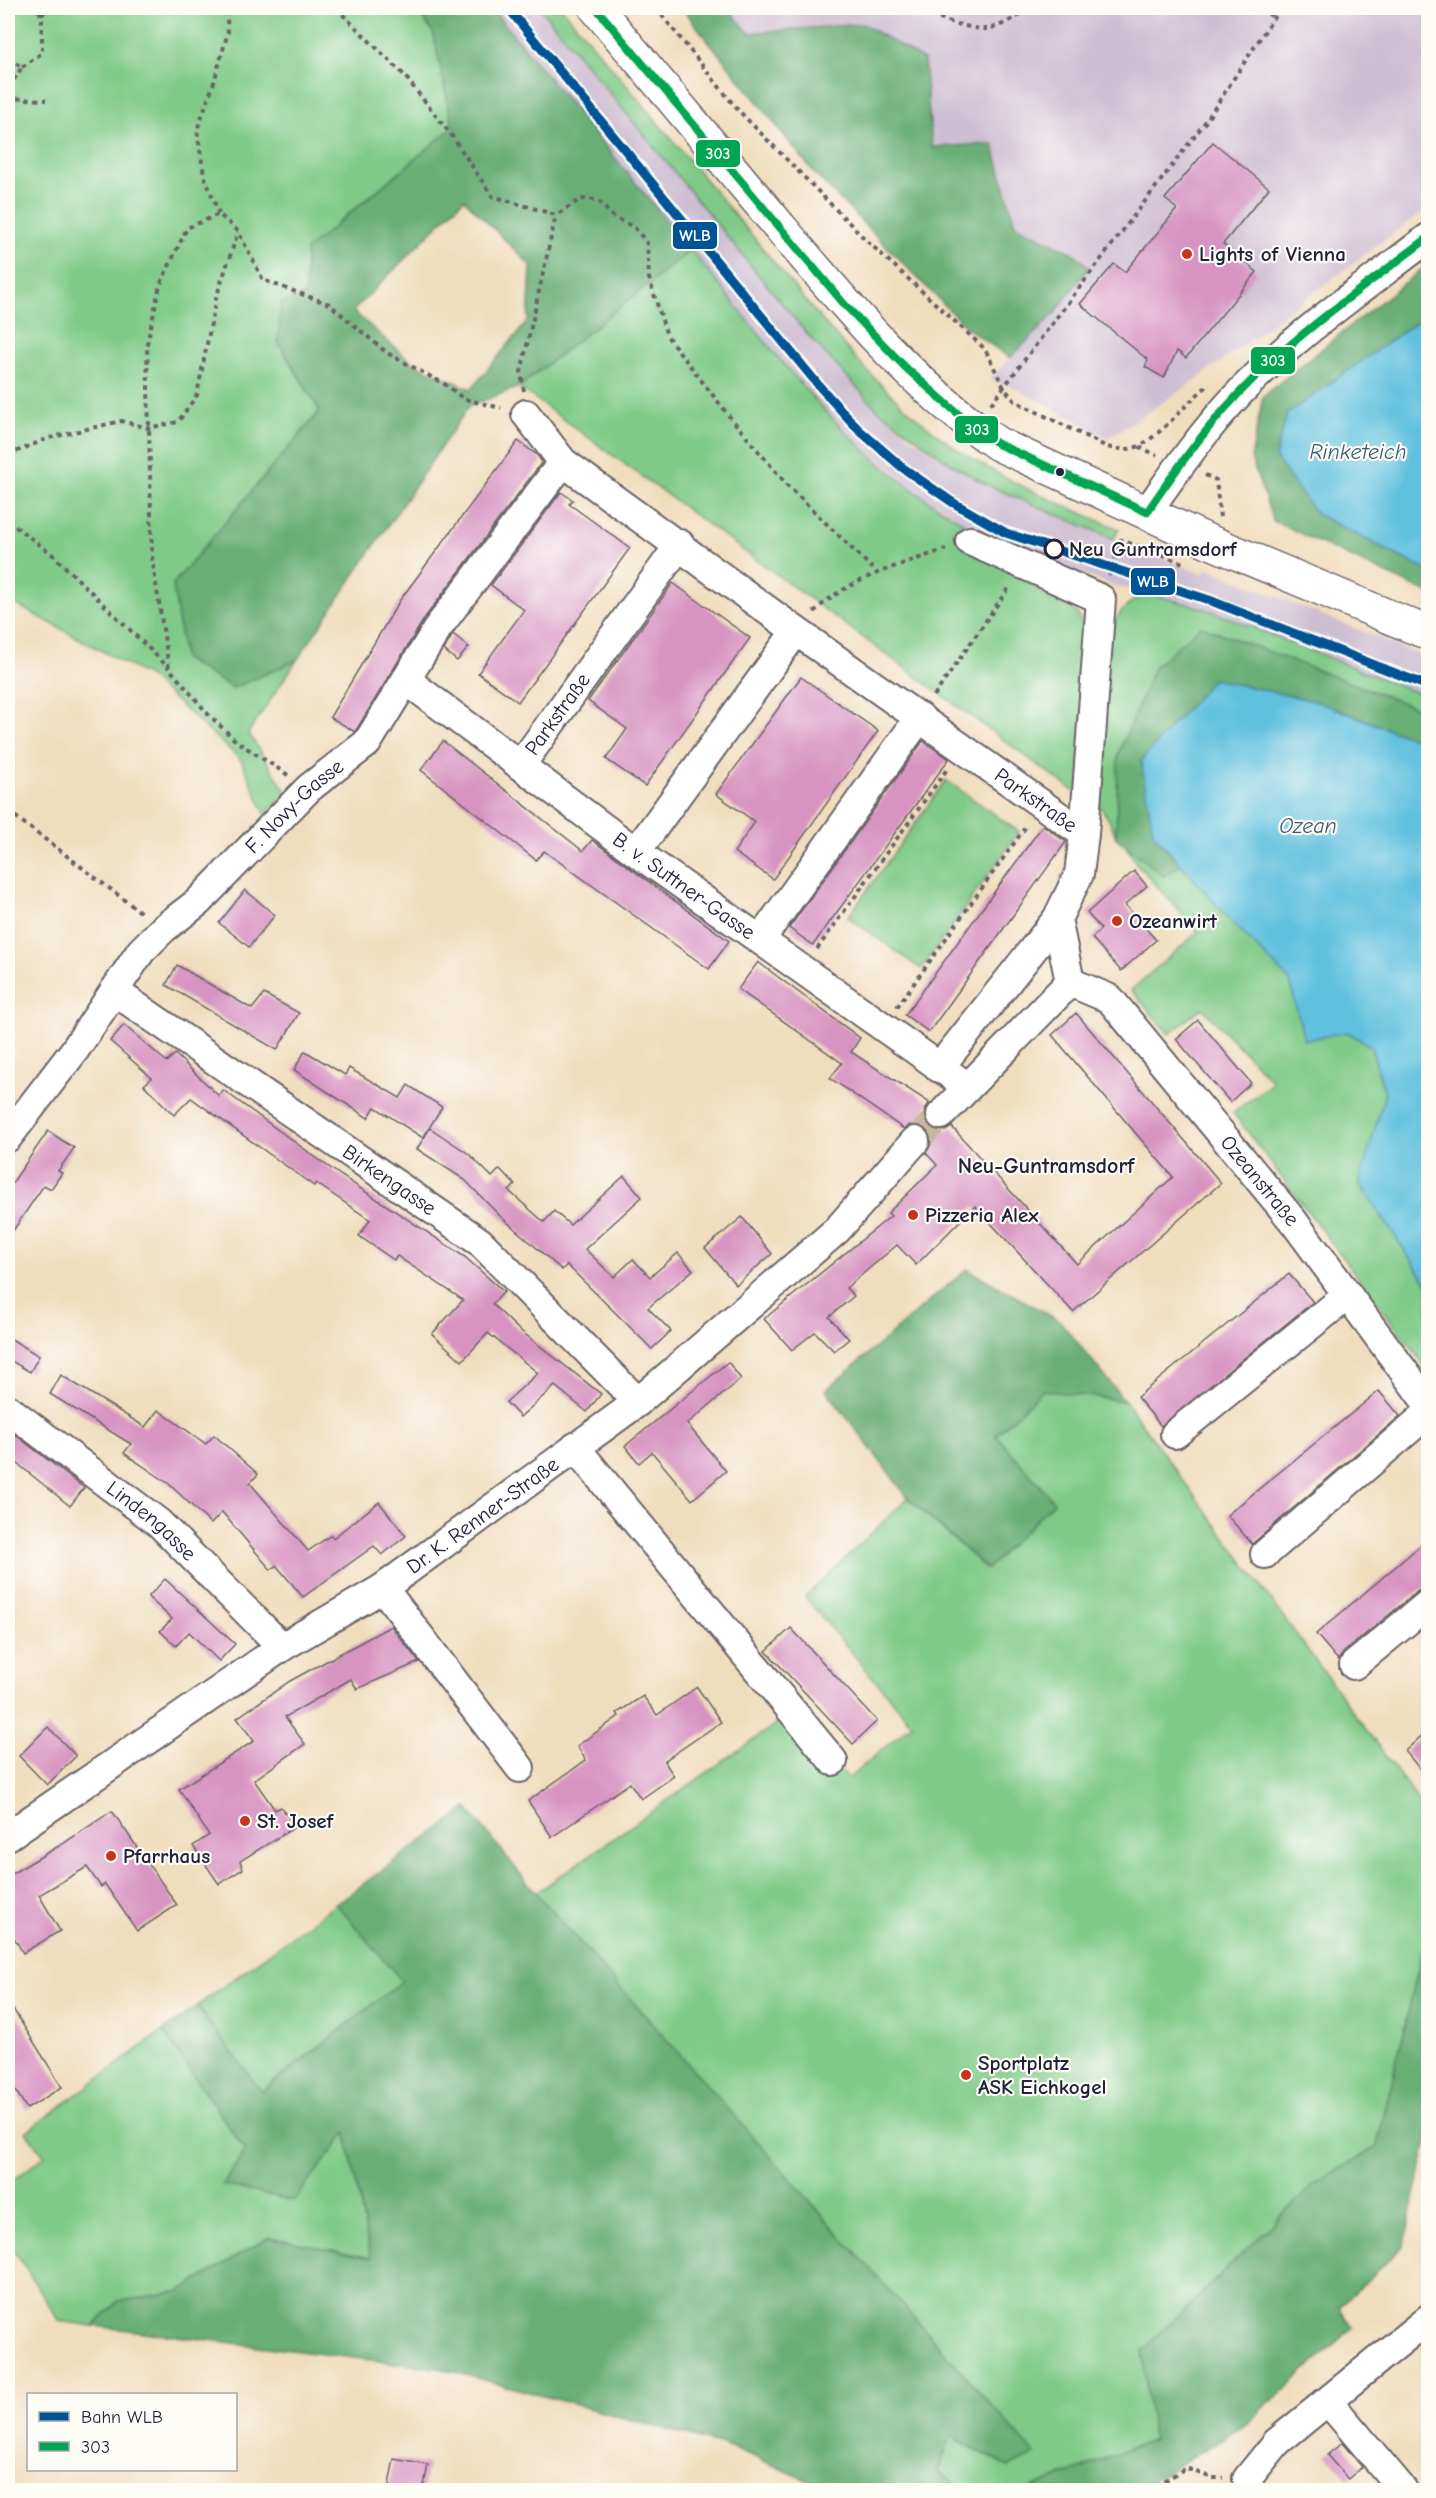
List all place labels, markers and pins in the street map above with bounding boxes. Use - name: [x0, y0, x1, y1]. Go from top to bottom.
- place label: Lights of Vienna: [1199, 242, 1346, 266]
- marker: Lights of Vienna: [1180, 247, 1194, 261]
- unlabelled marker: [1054, 466, 1066, 478]
- place label: Neu Guntramsdorf: [1069, 537, 1238, 561]
- marker: Neu Guntramsdorf: [1044, 539, 1064, 559]
- place label: Ozeanwirt: [1129, 909, 1218, 933]
- marker: Ozeanwirt: [1110, 914, 1124, 928]
- place label: Pizzeria Alex: [925, 1203, 1039, 1227]
- marker: Pizzeria Alex: [906, 1208, 920, 1222]
- place label: St. Josef: [257, 1809, 335, 1833]
- marker: St. Josef: [238, 1814, 252, 1828]
- place label: Pfarrhaus: [123, 1844, 210, 1868]
- marker: Pfarrhaus: [104, 1849, 118, 1863]
- place label: Sportplatz ASK Eichkogel: [978, 2051, 1106, 2099]
- marker: Sportplatz ASK Eichkogel: [959, 2068, 973, 2082]

